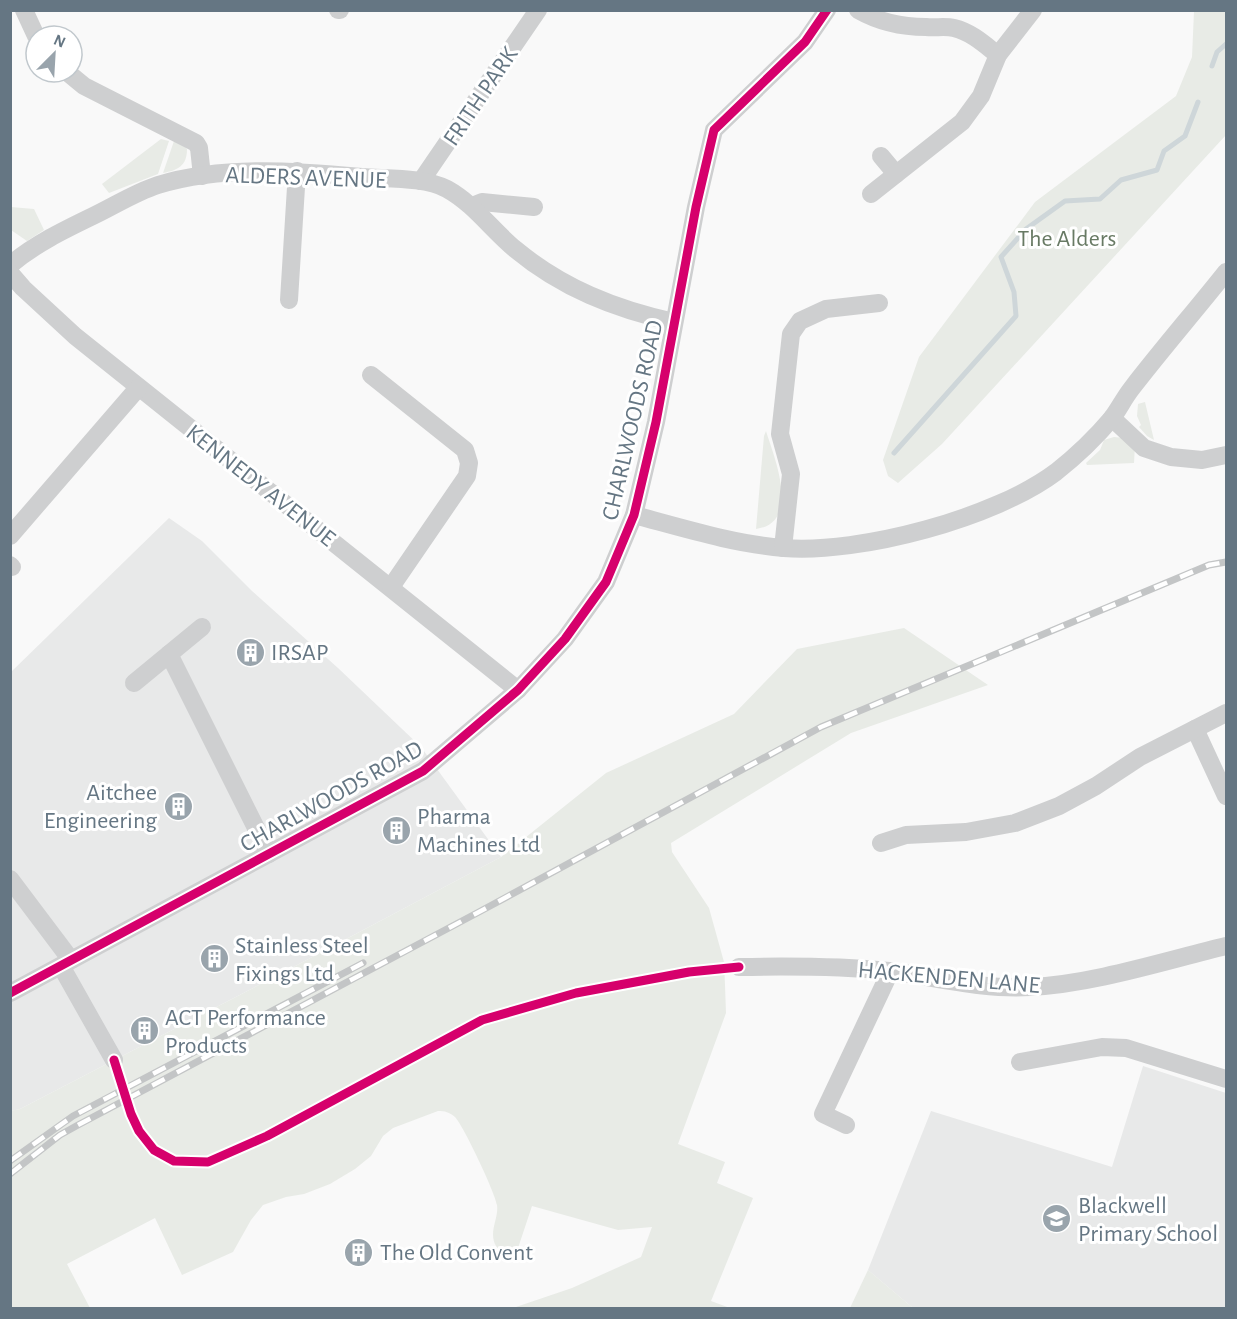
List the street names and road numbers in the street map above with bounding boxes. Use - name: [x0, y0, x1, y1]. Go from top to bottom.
- street label: FRITH PARK: [439, 42, 523, 150]
- street label: ALDERS AVENUE: [225, 163, 387, 193]
- street label: CHARLWOODS ROAD: [598, 318, 668, 523]
- street label: KENNEDY AVENUE: [181, 420, 340, 551]
- street label: CHARLWOODS ROAD: [236, 737, 427, 857]
- street label: HACKENDEN LANE: [857, 958, 1041, 998]

